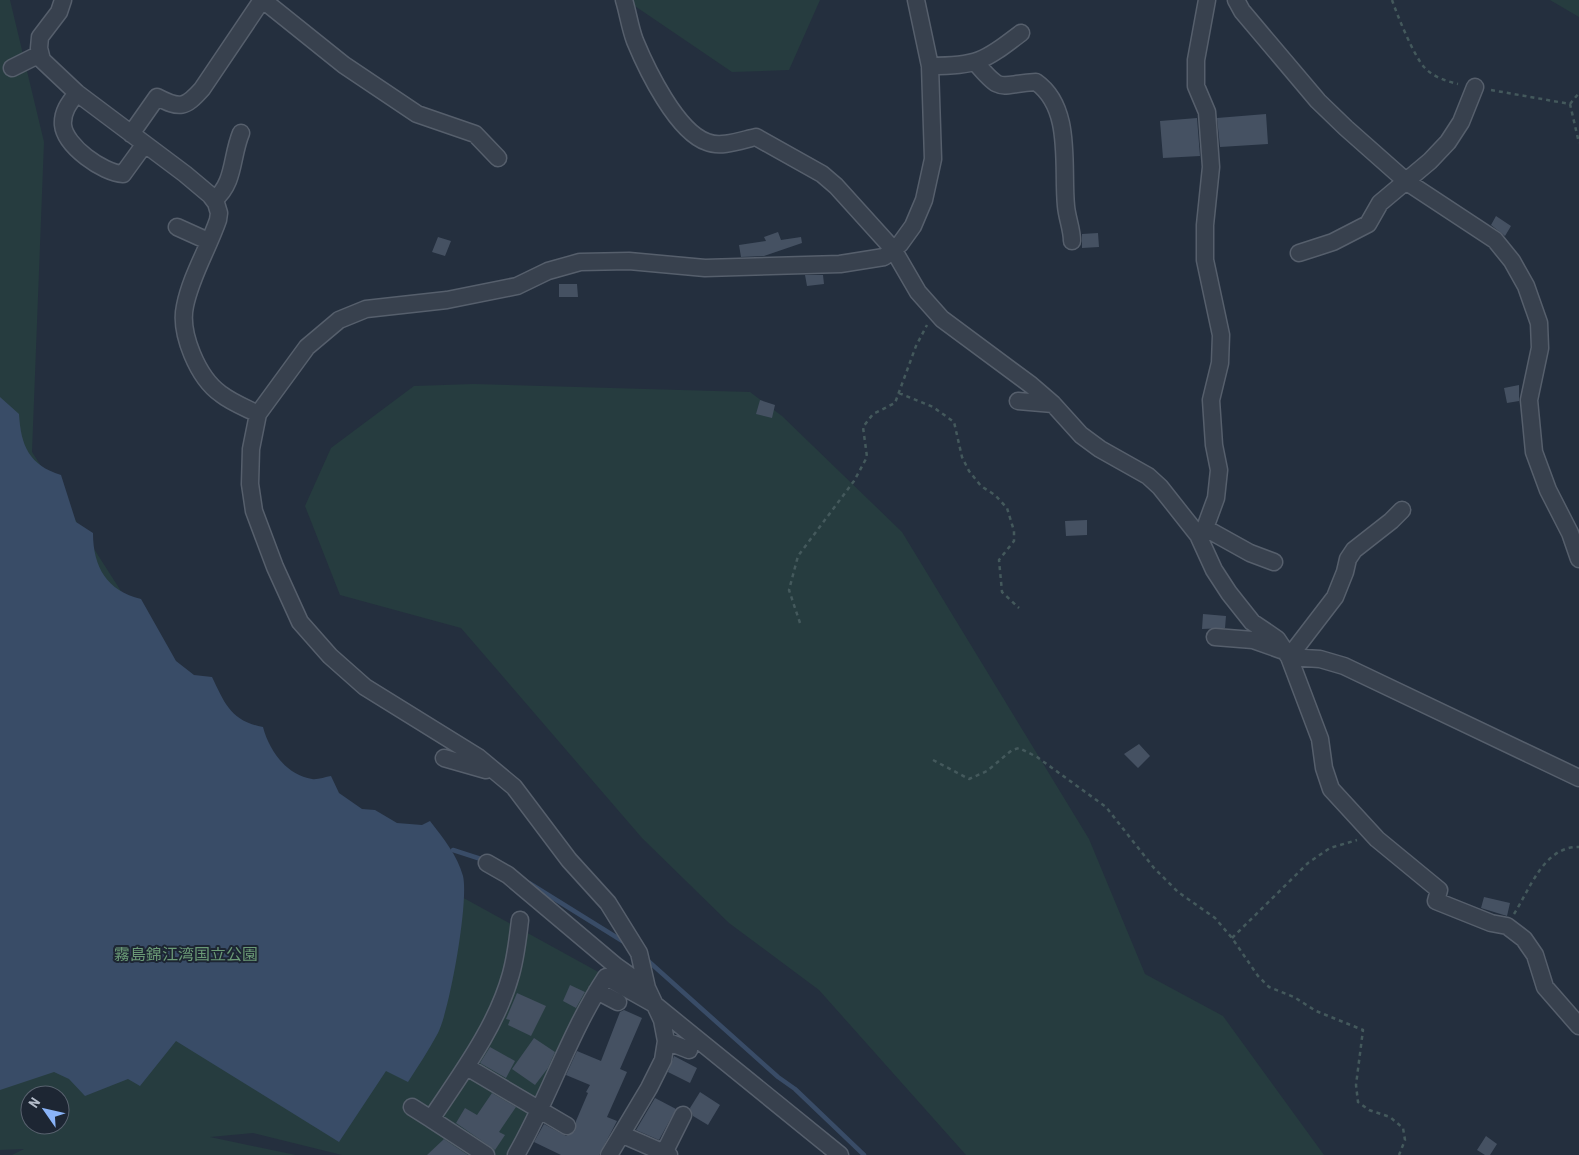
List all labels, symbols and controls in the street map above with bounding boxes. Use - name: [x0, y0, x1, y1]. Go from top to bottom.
- park label: 霧島錦江湾国立公園: [114, 945, 258, 964]
- north arrow: [20, 1085, 70, 1135]
- text: N: [25, 1095, 43, 1111]

